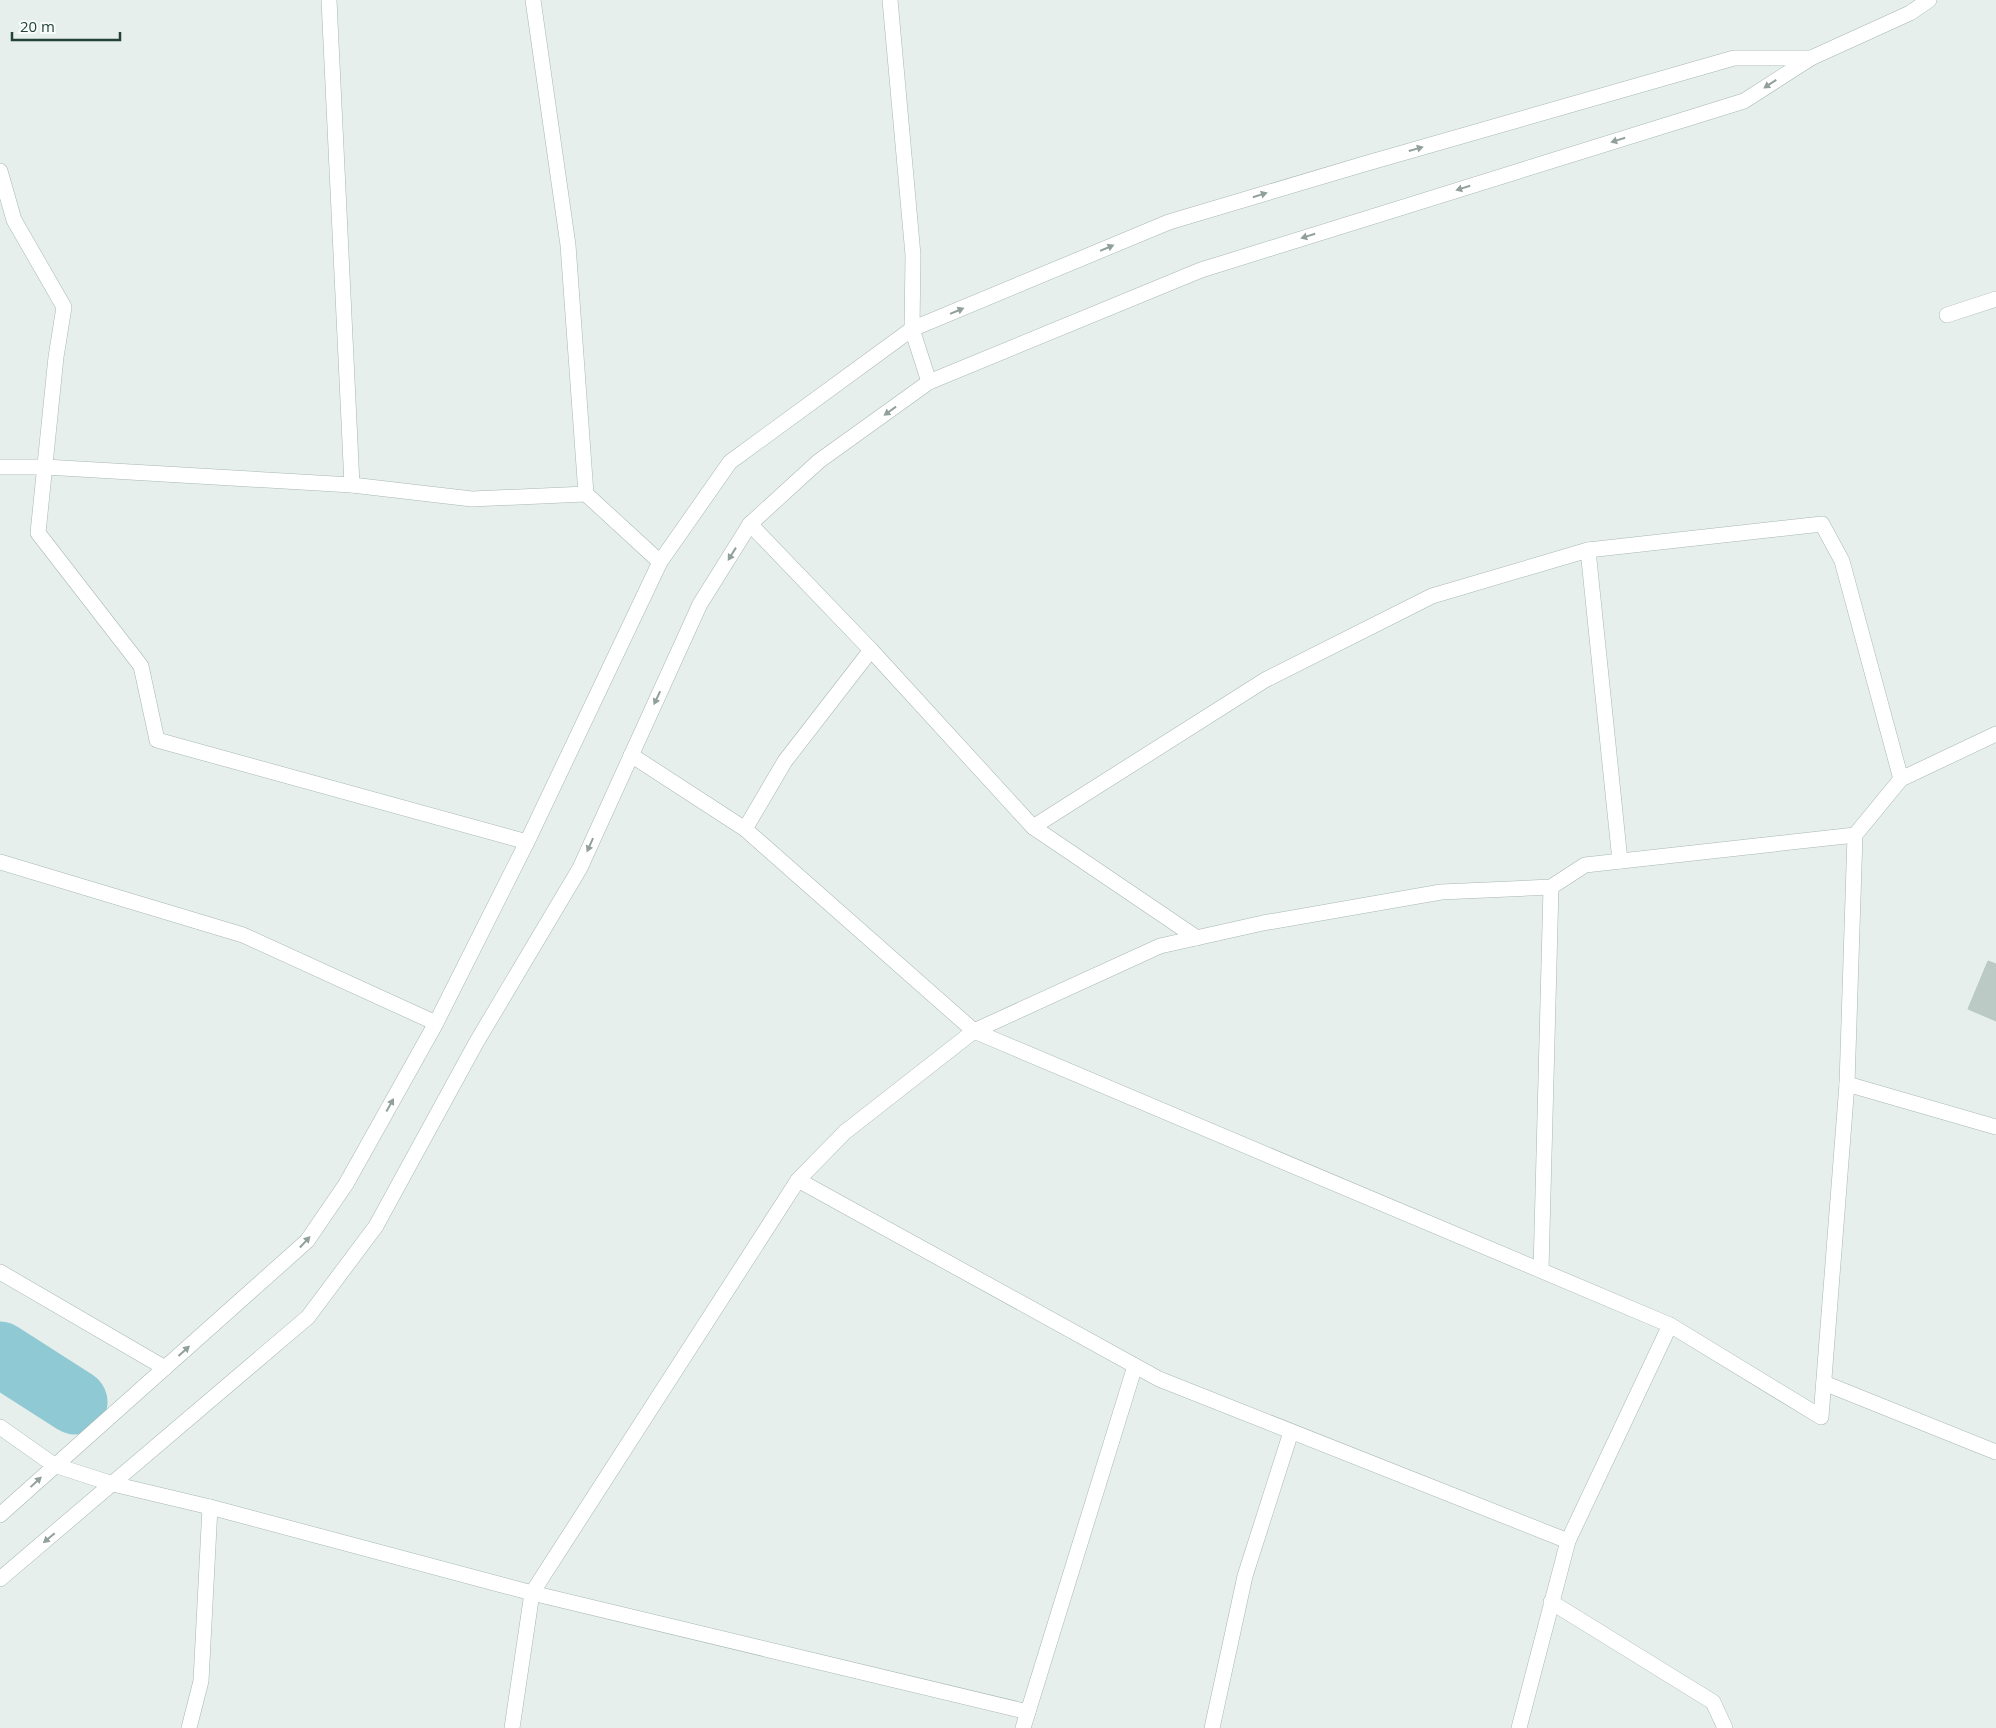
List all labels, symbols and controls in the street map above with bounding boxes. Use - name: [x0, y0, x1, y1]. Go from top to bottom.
- scale bar: [12, 10, 120, 42]
- text: 20 m: [20, 16, 55, 36]
- one-way arrow: [1763, 79, 1777, 89]
- one-way arrow: [1611, 137, 1626, 144]
- one-way arrow: [1409, 144, 1424, 152]
- one-way arrow: [1455, 185, 1470, 193]
- one-way arrow: [1253, 190, 1268, 198]
- one-way arrow: [1300, 233, 1315, 241]
- one-way arrow: [1100, 244, 1115, 252]
- one-way arrow: [950, 306, 964, 314]
- one-way arrow: [883, 406, 897, 416]
- one-way arrow: [727, 547, 736, 560]
- one-way arrow: [653, 691, 661, 705]
- one-way arrow: [585, 838, 593, 853]
- one-way arrow: [386, 1097, 394, 1112]
- one-way arrow: [299, 1236, 310, 1249]
- one-way arrow: [177, 1345, 189, 1357]
- one-way arrow: [29, 1476, 41, 1488]
- one-way arrow: [43, 1532, 55, 1544]

